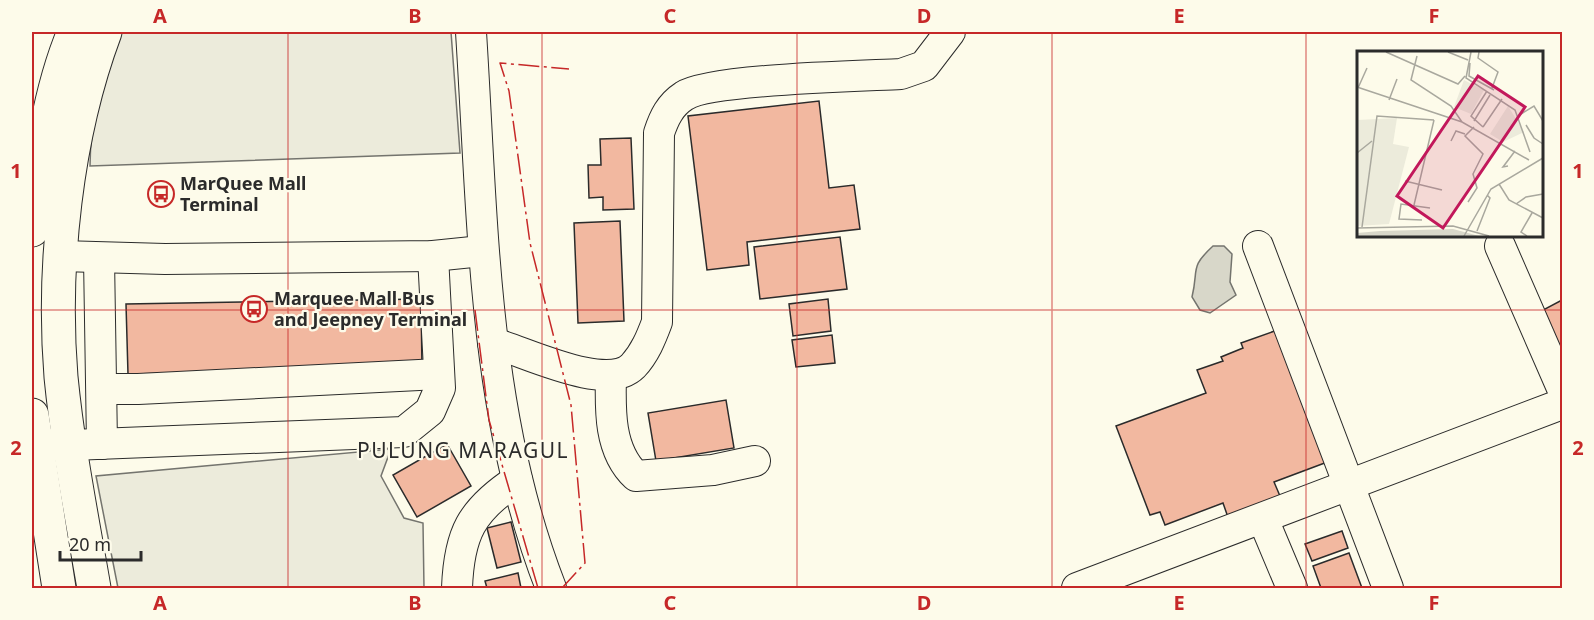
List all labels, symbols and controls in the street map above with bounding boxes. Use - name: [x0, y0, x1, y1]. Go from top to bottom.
- text: A: [153, 2, 167, 29]
- text: B: [408, 2, 422, 29]
- text: C: [664, 2, 677, 29]
- text: D: [917, 2, 931, 29]
- text: E: [1173, 2, 1185, 29]
- text: F: [1429, 2, 1439, 29]
- inset map: [1357, 51, 1543, 237]
- text: 1: [10, 157, 22, 184]
- text: 1: [1572, 157, 1584, 184]
- place label: MarQuee Mall Terminal: [180, 171, 306, 216]
- bus stop icon: MarQuee Mall Terminal: [146, 179, 176, 209]
- place label: Marquee Mall Bus and Jeepney Terminal: [274, 286, 467, 331]
- bus stop icon: Marquee Mall Bus and Jeepney Terminal: [239, 294, 269, 324]
- text: 2: [10, 434, 22, 461]
- text: 2: [1572, 434, 1584, 461]
- district label: PULUNG MARAGUL: [357, 436, 569, 464]
- scale bar: [60, 524, 141, 562]
- text: 20 m: [69, 532, 111, 556]
- text: A: [153, 589, 167, 616]
- text: B: [408, 589, 422, 616]
- text: C: [664, 589, 677, 616]
- text: D: [917, 589, 931, 616]
- text: E: [1173, 589, 1185, 616]
- text: F: [1429, 589, 1439, 616]

